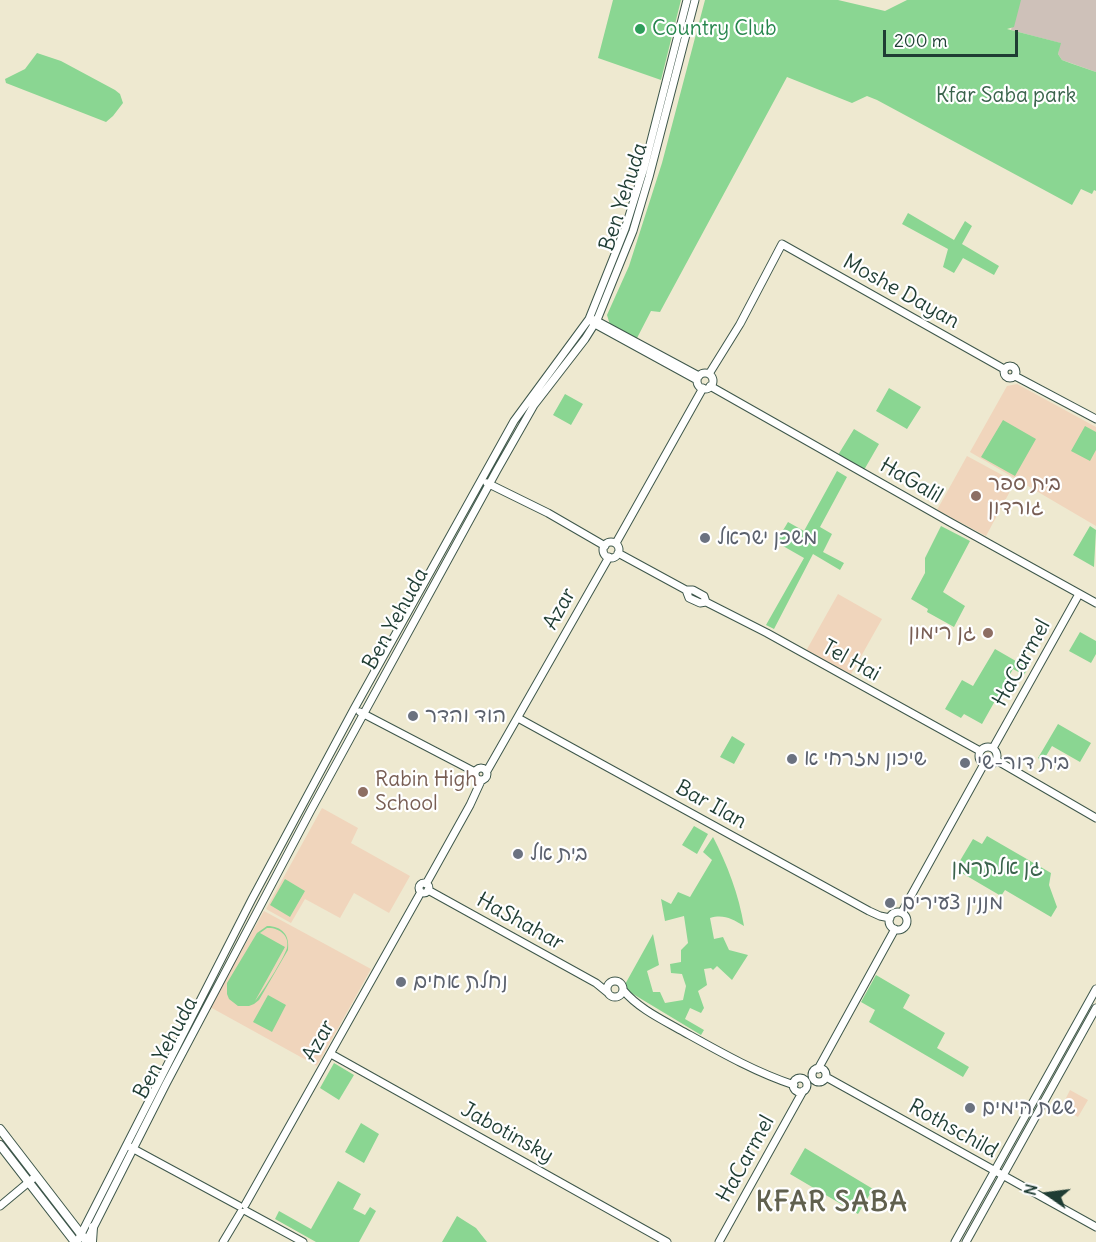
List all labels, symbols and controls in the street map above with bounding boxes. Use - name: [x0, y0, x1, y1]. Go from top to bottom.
- place label: Country Club: [652, 16, 777, 42]
- scale bar: [886, 18, 1021, 56]
- marker: Country Club: [633, 22, 647, 36]
- text: 200 m: [894, 29, 948, 52]
- park label: Kfar Saba park: [936, 83, 1076, 109]
- street label: Ben Yehuda: [595, 140, 653, 254]
- street label: Moshe Dayan: [838, 250, 964, 334]
- street label: HaGalil: [875, 453, 947, 509]
- place label: בית ספר גורדון: [988, 471, 1061, 521]
- marker: בית ספר גורדון: [969, 489, 983, 503]
- place label: משכן ישראל: [717, 525, 818, 551]
- marker: משכן ישראל: [698, 531, 712, 545]
- street label: Ben Yehuda: [358, 564, 434, 674]
- street label: Azar: [538, 584, 582, 634]
- street label: HaCarmel: [988, 615, 1056, 711]
- place label: גן רימון: [909, 620, 976, 646]
- marker: גן רימון: [981, 626, 995, 640]
- street label: Tel Hai: [818, 635, 884, 687]
- place label: הוד והדר: [425, 703, 506, 729]
- marker: הוד והדר: [406, 709, 420, 723]
- place label: שיכון מזרחי א: [804, 746, 927, 772]
- place label: בית דור-שי: [977, 750, 1069, 776]
- marker: שיכון מזרחי א: [785, 752, 799, 766]
- marker: בית דור-שי: [958, 756, 972, 770]
- place label: Rabin High School: [375, 767, 477, 817]
- street label: Bar Ilan: [671, 775, 751, 835]
- marker: Rabin High School: [356, 785, 370, 799]
- place label: בית אל: [530, 841, 587, 867]
- marker: בית אל: [511, 847, 525, 861]
- park label: גן אלתרמן: [951, 855, 1043, 881]
- street label: HaShahar: [472, 888, 568, 956]
- place label: מננין צעירים: [902, 890, 1003, 916]
- marker: מננין צעירים: [883, 896, 897, 910]
- place label: נחלת אחים: [413, 969, 508, 995]
- marker: נחלת אחים: [394, 975, 408, 989]
- street label: Ben Yehuda: [129, 993, 203, 1103]
- street label: Azar: [297, 1016, 341, 1066]
- street label: Rothschild: [904, 1094, 1002, 1164]
- place label: ששת הימים: [982, 1095, 1076, 1121]
- street label: Jabotinsky: [456, 1097, 558, 1169]
- marker: ששת הימים: [963, 1101, 977, 1115]
- street label: HaCarmel: [712, 1111, 780, 1207]
- north arrow: [1018, 1164, 1078, 1224]
- text: N: [1019, 1182, 1042, 1197]
- district label: KFAR SABA: [756, 1187, 908, 1219]

